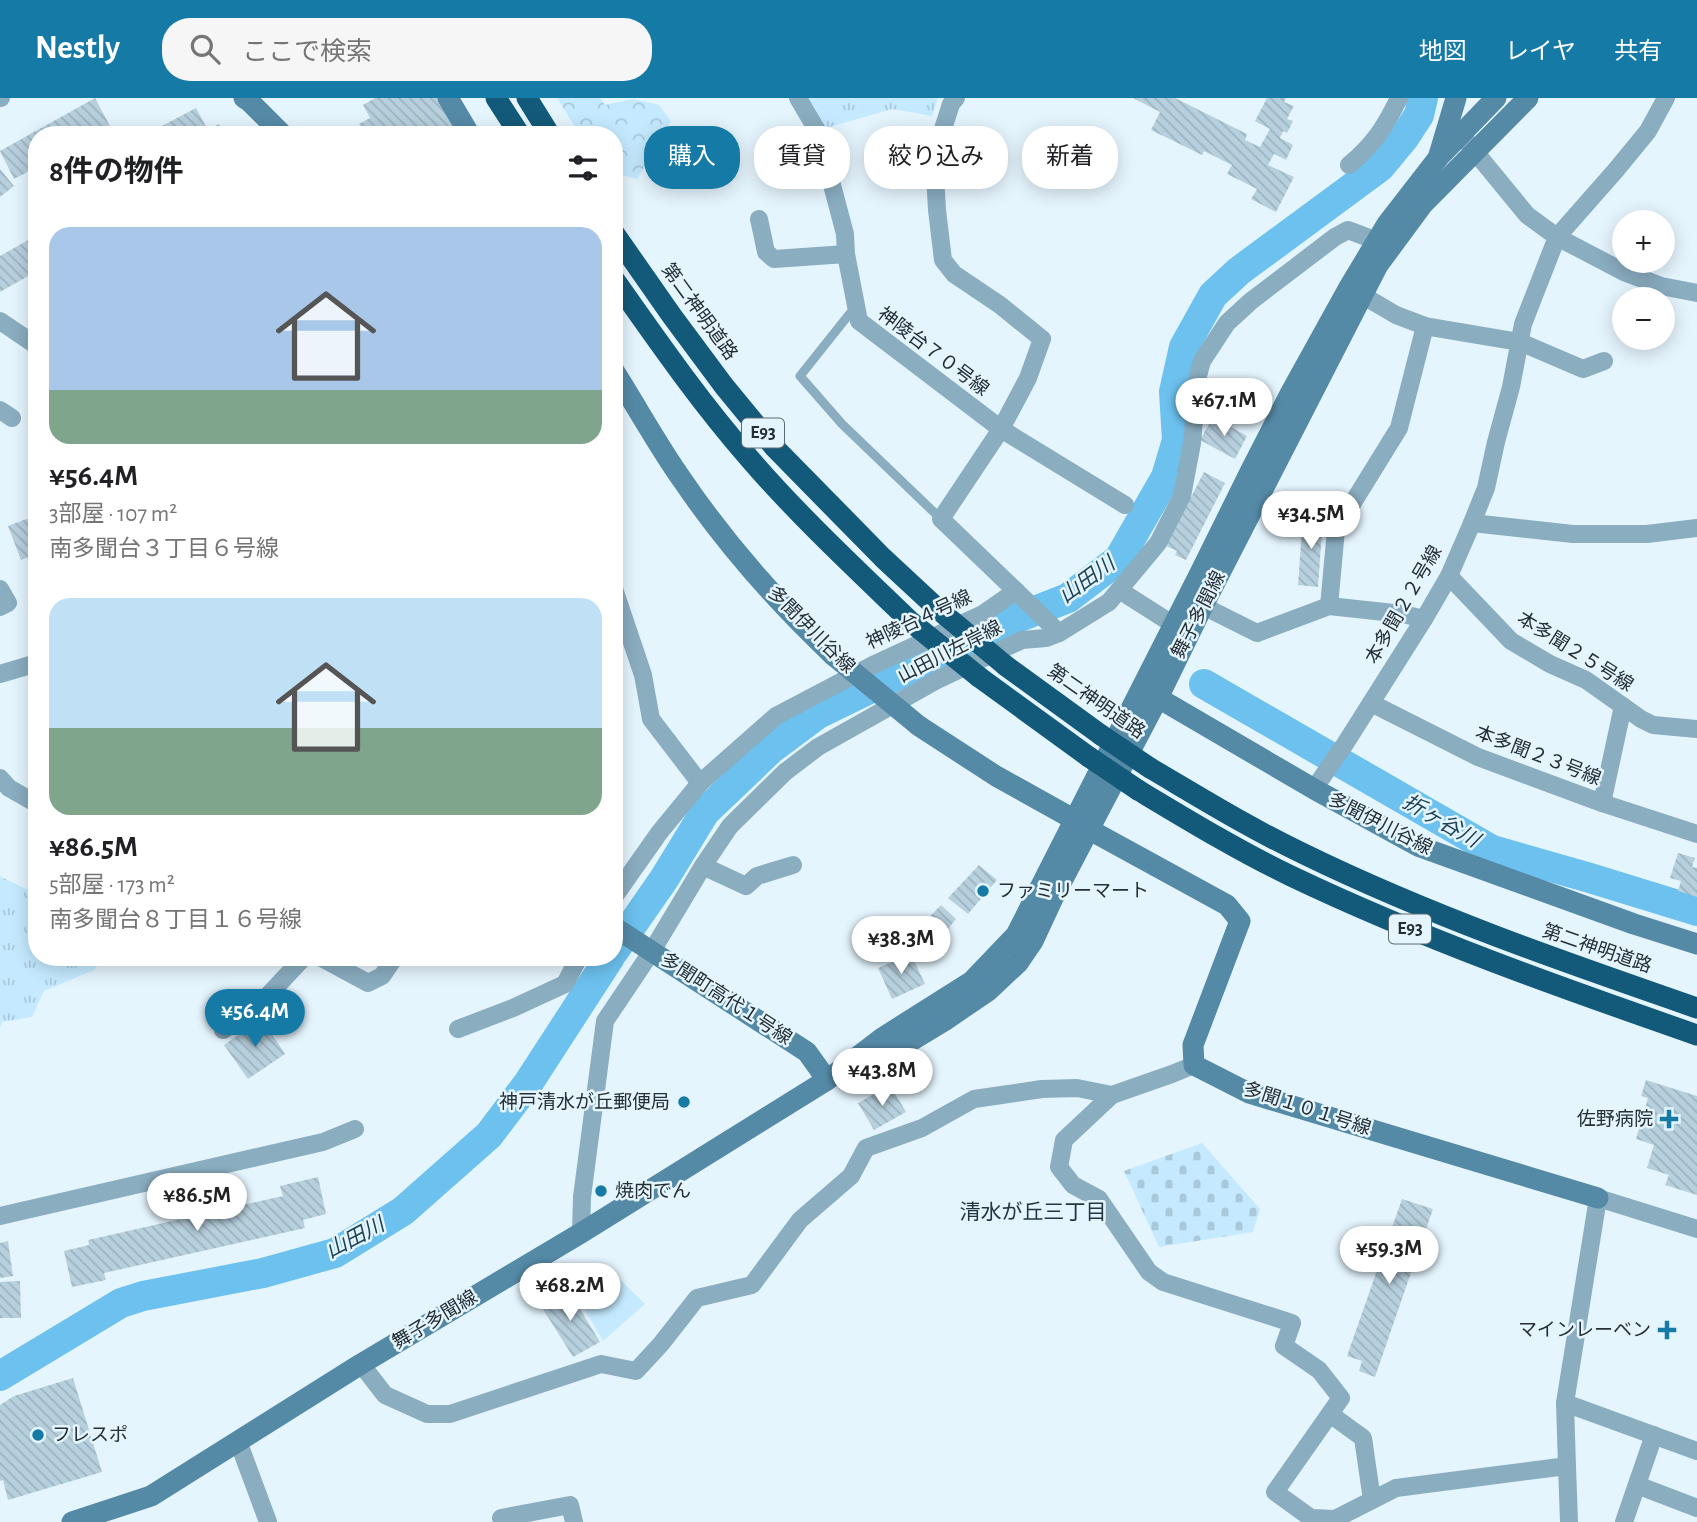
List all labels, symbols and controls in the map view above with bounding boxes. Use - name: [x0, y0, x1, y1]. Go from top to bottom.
- search box: [162, 18, 652, 81]
- icon: search: [186, 30, 224, 68]
- text: Nestly: [35, 32, 120, 65]
- text: ここで検索: [242, 39, 372, 65]
- text: 地図: [1419, 40, 1467, 64]
- text: レイヤ: [1505, 40, 1576, 64]
- text: 共有: [1614, 40, 1662, 64]
- chip: 購入: [644, 126, 740, 189]
- chip: 賃貸: [754, 126, 850, 189]
- chip: 絞り込み: [864, 126, 1008, 189]
- chip: 新着: [1022, 126, 1118, 189]
- icon: filters: [564, 149, 602, 187]
- text: 8件の物件: [49, 157, 184, 187]
- map controls: [1612, 210, 1675, 350]
- button: +: [1612, 210, 1675, 273]
- street label: 第二神明道路: [658, 259, 742, 364]
- icon: home: [263, 273, 389, 399]
- button: −: [1612, 287, 1675, 350]
- street label: 神陵台７０号線: [874, 303, 993, 400]
- pin: ¥67.1M: [1167, 378, 1281, 438]
- text: ¥67.1M: [1191, 389, 1257, 412]
- road number: E93: [742, 418, 784, 447]
- text: ¥56.4M: [49, 461, 138, 491]
- pin: ¥34.5M: [1254, 491, 1368, 551]
- text: ¥34.5M: [1277, 502, 1345, 525]
- text: 3部屋 · 107 m²: [49, 503, 177, 526]
- text: 南多聞台３丁目６号線: [49, 538, 279, 561]
- street label: 本多聞２２号線: [1362, 542, 1445, 667]
- water label: 山田川: [1055, 551, 1120, 607]
- street label: 舞子多聞線: [1168, 568, 1229, 662]
- street label: 多聞伊川谷線: [764, 582, 859, 677]
- street label: 神陵台４号線: [862, 585, 975, 653]
- street label: 本多聞２５号線: [1514, 608, 1637, 695]
- street label: 山田川左岸線: [894, 617, 1005, 686]
- icon: home: [263, 644, 389, 770]
- street label: 第二神明道路: [1044, 660, 1149, 742]
- street label: 本多聞２３号線: [1473, 722, 1604, 789]
- street label: 多聞伊川谷線: [1325, 789, 1436, 858]
- water label: 折ヶ谷川: [1399, 790, 1485, 852]
- text: ¥86.5M: [49, 832, 138, 862]
- text: 5部屋 · 173 m²: [49, 874, 175, 897]
- place label: ファミリーマート: [997, 882, 1149, 901]
- marker: ファミリーマート: [975, 883, 991, 899]
- text: 南多聞台８丁目１６号線: [49, 909, 302, 932]
- road number: E93: [1389, 914, 1431, 944]
- pin: ¥38.3M: [844, 916, 958, 976]
- street label: 第二神明道路: [1540, 920, 1655, 977]
- text: ¥38.3M: [868, 927, 934, 950]
- street label: 多聞町高代１号線: [657, 949, 795, 1048]
- pin: ¥56.4M: [198, 990, 312, 1049]
- text: ¥56.4M: [221, 1000, 289, 1023]
- pin: ¥43.8M: [825, 1048, 939, 1108]
- text: ¥43.8M: [848, 1059, 916, 1082]
- street label: 多聞１０１号線: [1241, 1078, 1373, 1139]
- place label: 神戸清水が丘郵便局: [499, 1091, 670, 1112]
- marker: 神戸清水が丘郵便局: [676, 1094, 692, 1110]
- place label: 佐野病院: [1577, 1108, 1653, 1129]
- marker: 佐野病院: [1659, 1109, 1679, 1129]
- pin: ¥86.5M: [140, 1174, 254, 1233]
- place label: 焼肉でん: [615, 1181, 691, 1201]
- marker: 焼肉でん: [593, 1183, 609, 1199]
- text: ¥86.5M: [163, 1184, 231, 1207]
- district label: 清水が丘三丁目: [960, 1201, 1107, 1223]
- water label: 山田川: [322, 1212, 390, 1262]
- pin: ¥59.3M: [1332, 1226, 1446, 1286]
- text: ¥59.3M: [1356, 1237, 1422, 1260]
- pin: ¥68.2M: [513, 1264, 627, 1323]
- text: ¥68.2M: [536, 1274, 604, 1297]
- street label: 舞子多聞線: [389, 1287, 481, 1353]
- marker: マインレーベン: [1657, 1320, 1677, 1340]
- place label: マインレーベン: [1518, 1321, 1651, 1340]
- place label: フレスポ: [52, 1424, 128, 1445]
- marker: フレスポ: [30, 1427, 46, 1443]

